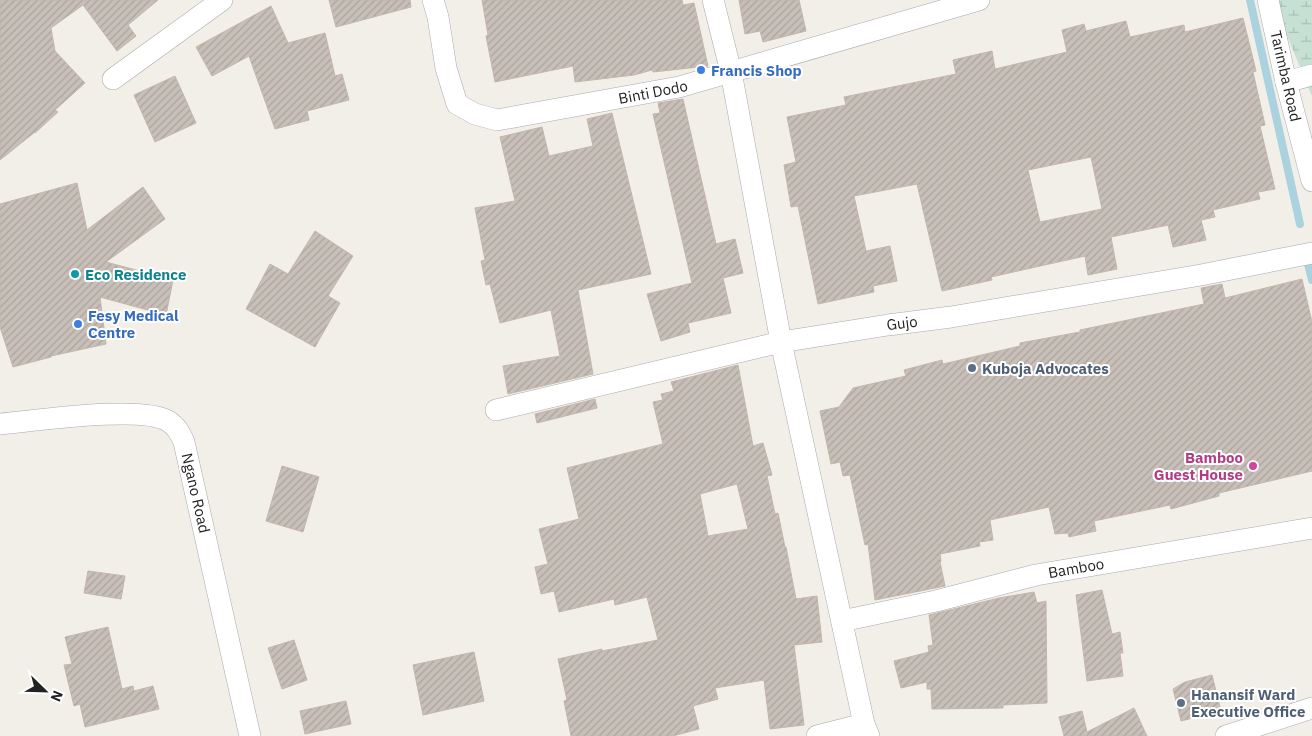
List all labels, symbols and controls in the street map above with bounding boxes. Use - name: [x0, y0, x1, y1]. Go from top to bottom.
- street label: Tarimba Road: [1266, 29, 1306, 123]
- place label: Francis Shop: [711, 61, 802, 80]
- marker: Francis Shop: [695, 64, 707, 76]
- street label: Binti Dodo: [617, 76, 689, 108]
- place label: Eco Residence: [85, 265, 186, 284]
- marker: Eco Residence: [69, 268, 81, 280]
- place label: Fesy Medical Centre: [88, 306, 179, 342]
- street label: Gujo: [885, 312, 919, 334]
- marker: Fesy Medical Centre: [72, 318, 84, 330]
- place label: Kuboja Advocates: [982, 359, 1109, 378]
- marker: Kuboja Advocates: [966, 362, 978, 374]
- place label: Bamboo Guest House: [1154, 448, 1243, 484]
- street label: Ngano Road: [178, 451, 214, 535]
- marker: Bamboo Guest House: [1247, 460, 1259, 472]
- street label: Bamboo: [1047, 554, 1105, 582]
- north arrow: [20, 666, 70, 716]
- place label: Hanansif Ward Executive Office: [1191, 685, 1305, 721]
- text: N: [47, 688, 67, 704]
- marker: Hanansif Ward Executive Office: [1175, 697, 1187, 709]

